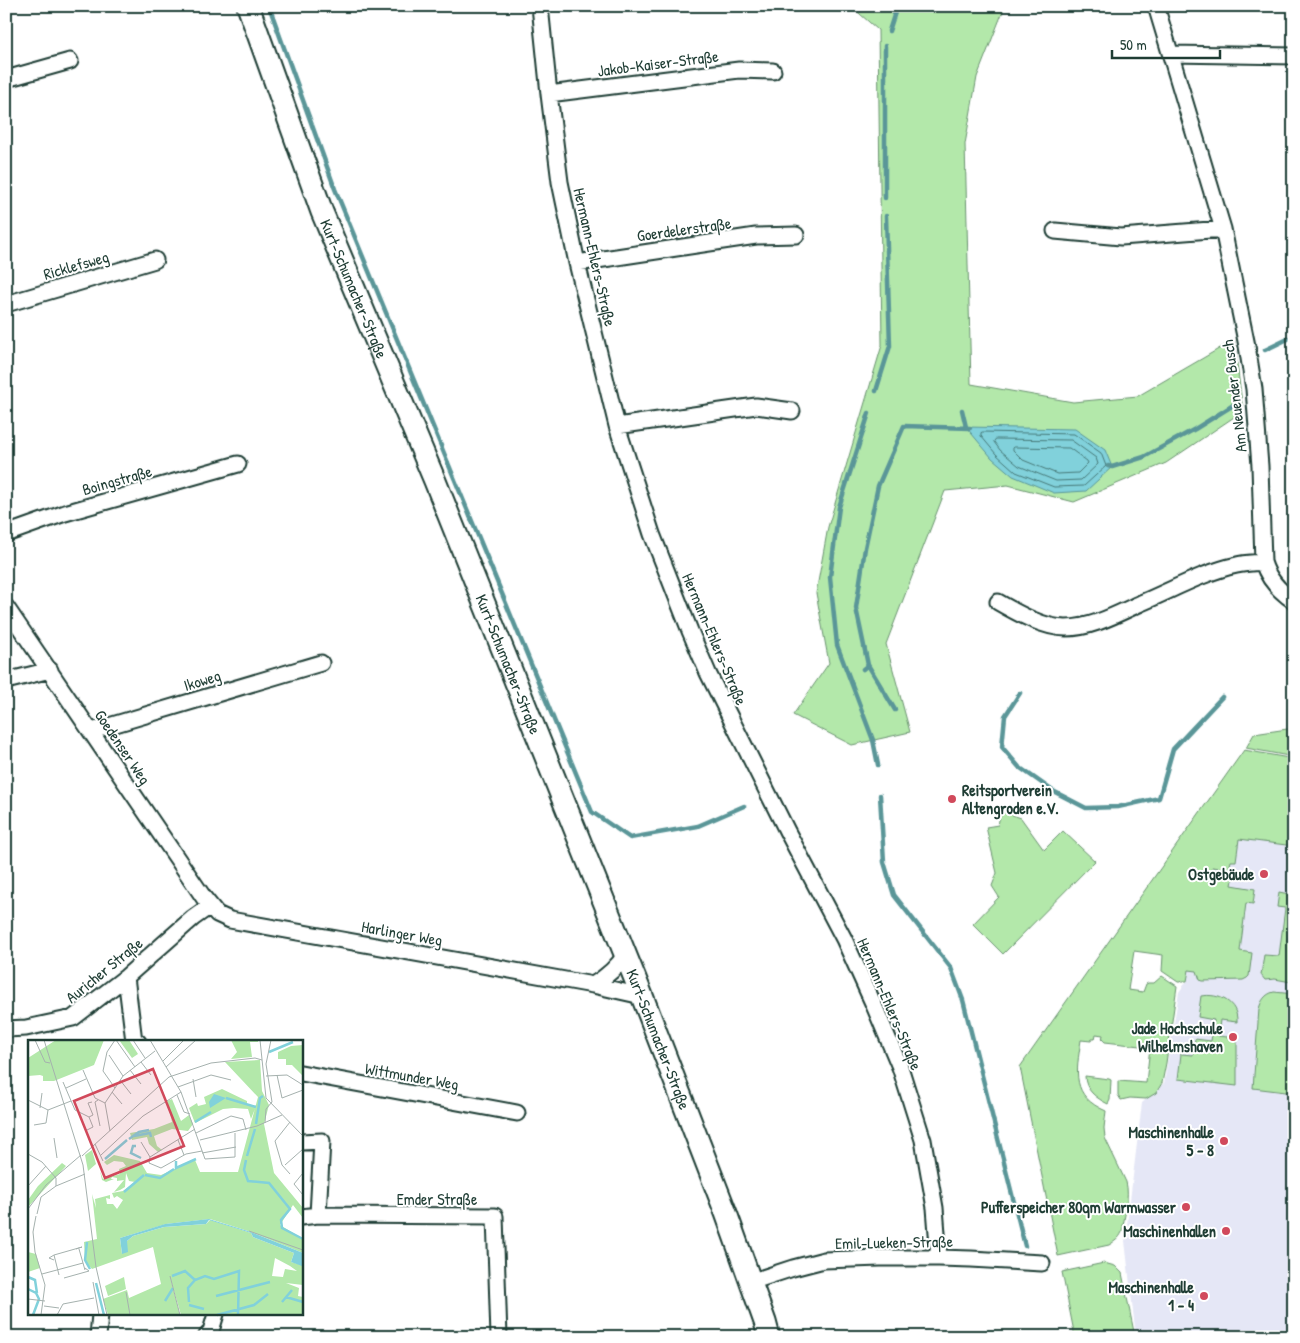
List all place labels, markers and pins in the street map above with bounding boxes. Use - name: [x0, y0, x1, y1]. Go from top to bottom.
- place label: Reitsportverein Altengroden e.V.: [962, 779, 1059, 820]
- marker: Reitsportverein Altengroden e.V.: [946, 793, 958, 805]
- place label: Ostgebäude: [1188, 863, 1255, 886]
- marker: Ostgebäude: [1258, 868, 1270, 880]
- place label: Jade Hochschule Wilhelmshaven: [1132, 1017, 1224, 1057]
- marker: Jade Hochschule Wilhelmshaven: [1227, 1031, 1239, 1043]
- place label: Maschinenhalle 5 - 8: [1128, 1121, 1215, 1161]
- marker: Maschinenhalle 5 - 8: [1218, 1135, 1230, 1147]
- place label: Pufferspeicher 80qm Warmwasser: [981, 1196, 1177, 1219]
- marker: Pufferspeicher 80qm Warmwasser: [1180, 1201, 1192, 1213]
- place label: Maschinenhallen: [1123, 1220, 1216, 1242]
- marker: Maschinenhallen: [1220, 1225, 1232, 1237]
- place label: Maschinenhalle 1 - 4: [1108, 1276, 1195, 1316]
- marker: Maschinenhalle 1 - 4: [1198, 1290, 1210, 1302]

